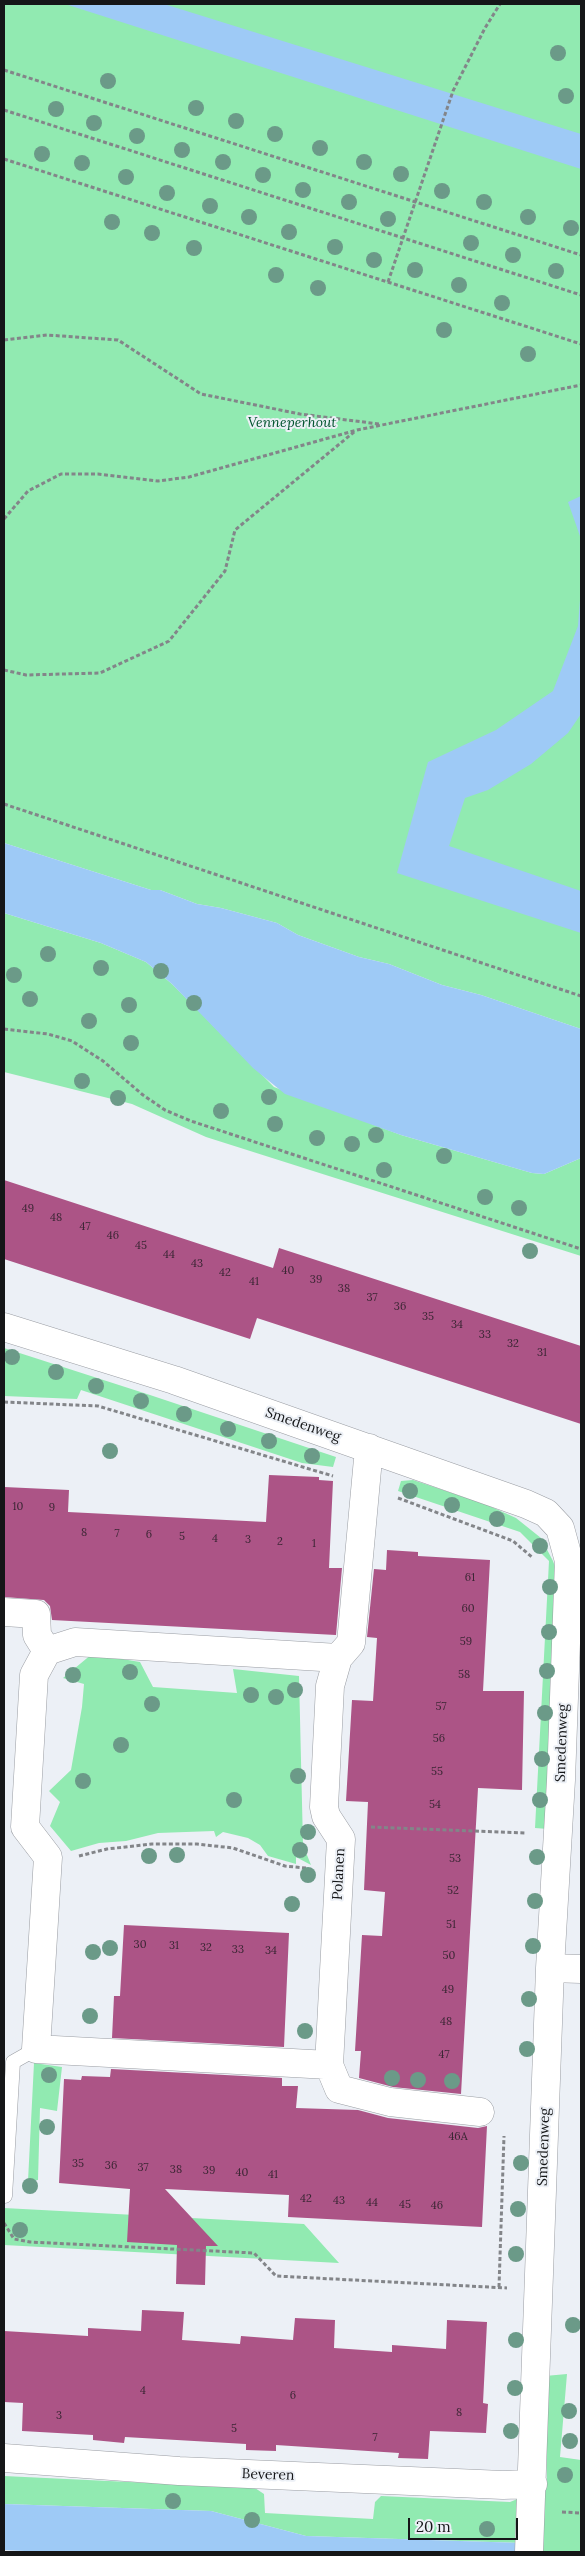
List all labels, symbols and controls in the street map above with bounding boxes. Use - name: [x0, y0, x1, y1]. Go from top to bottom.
- park label: Venneperhout: [248, 415, 336, 431]
- house number: 49: [22, 1202, 34, 1216]
- house number: 48: [50, 1211, 62, 1225]
- house number: 47: [79, 1220, 91, 1234]
- house number: 46: [107, 1229, 119, 1243]
- house number: 45: [135, 1239, 147, 1253]
- house number: 44: [163, 1248, 175, 1262]
- house number: 43: [191, 1257, 203, 1271]
- house number: 40: [282, 1264, 294, 1278]
- house number: 42: [219, 1266, 231, 1280]
- house number: 39: [310, 1273, 322, 1287]
- house number: 41: [249, 1275, 259, 1289]
- house number: 38: [338, 1282, 350, 1296]
- house number: 37: [367, 1291, 377, 1305]
- house number: 36: [394, 1300, 406, 1314]
- house number: 35: [422, 1310, 434, 1324]
- house number: 34: [451, 1318, 463, 1332]
- house number: 33: [479, 1328, 491, 1342]
- house number: 32: [507, 1337, 519, 1351]
- house number: 31: [537, 1346, 547, 1360]
- street label: Smedenweg: [263, 1404, 343, 1446]
- house number: 10: [13, 1500, 23, 1514]
- house number: 9: [49, 1501, 55, 1515]
- house number: 8: [81, 1526, 87, 1540]
- house number: 7: [114, 1527, 120, 1541]
- house number: 6: [146, 1528, 152, 1542]
- house number: 5: [179, 1530, 185, 1544]
- house number: 4: [212, 1532, 218, 1546]
- house number: 3: [245, 1533, 251, 1547]
- house number: 2: [277, 1535, 283, 1549]
- house number: 1: [312, 1537, 316, 1551]
- house number: 61: [465, 1571, 475, 1585]
- house number: 60: [461, 1602, 475, 1616]
- house number: 59: [460, 1635, 472, 1649]
- house number: 58: [458, 1668, 470, 1682]
- house number: 57: [435, 1700, 447, 1714]
- street label: Smedenweg: [552, 1703, 572, 1783]
- house number: 56: [433, 1732, 445, 1746]
- house number: 55: [431, 1765, 443, 1779]
- house number: 54: [429, 1798, 441, 1812]
- street label: Polanen: [329, 1848, 349, 1900]
- house number: 53: [449, 1852, 461, 1866]
- house number: 52: [447, 1884, 459, 1898]
- house number: 51: [446, 1918, 456, 1932]
- house number: 30: [134, 1938, 146, 1952]
- house number: 31: [169, 1939, 179, 1953]
- house number: 32: [200, 1941, 212, 1955]
- house number: 33: [232, 1943, 244, 1957]
- house number: 34: [265, 1944, 277, 1958]
- house number: 50: [443, 1949, 455, 1963]
- house number: 49: [442, 1983, 454, 1997]
- house number: 48: [440, 2015, 452, 2029]
- house number: 47: [438, 2048, 450, 2062]
- street label: Smedenweg: [534, 2107, 554, 2187]
- house number: 46A: [448, 2130, 468, 2144]
- house number: 35: [72, 2157, 84, 2171]
- house number: 36: [105, 2159, 117, 2173]
- house number: 37: [138, 2161, 148, 2175]
- house number: 38: [170, 2163, 182, 2177]
- house number: 39: [203, 2164, 215, 2178]
- house number: 40: [236, 2166, 248, 2180]
- house number: 41: [268, 2168, 278, 2182]
- house number: 42: [300, 2192, 312, 2206]
- house number: 43: [333, 2194, 345, 2208]
- house number: 44: [366, 2196, 378, 2210]
- house number: 45: [399, 2198, 411, 2212]
- house number: 46: [431, 2199, 443, 2213]
- house number: 4: [140, 2384, 146, 2398]
- house number: 6: [290, 2389, 296, 2403]
- house number: 8: [456, 2406, 462, 2420]
- house number: 3: [56, 2409, 62, 2423]
- house number: 5: [231, 2422, 237, 2436]
- house number: 7: [372, 2431, 378, 2445]
- street label: Beveren: [241, 2466, 295, 2484]
- scale bar: [410, 2508, 520, 2540]
- text: 20 m: [416, 2517, 451, 2536]

